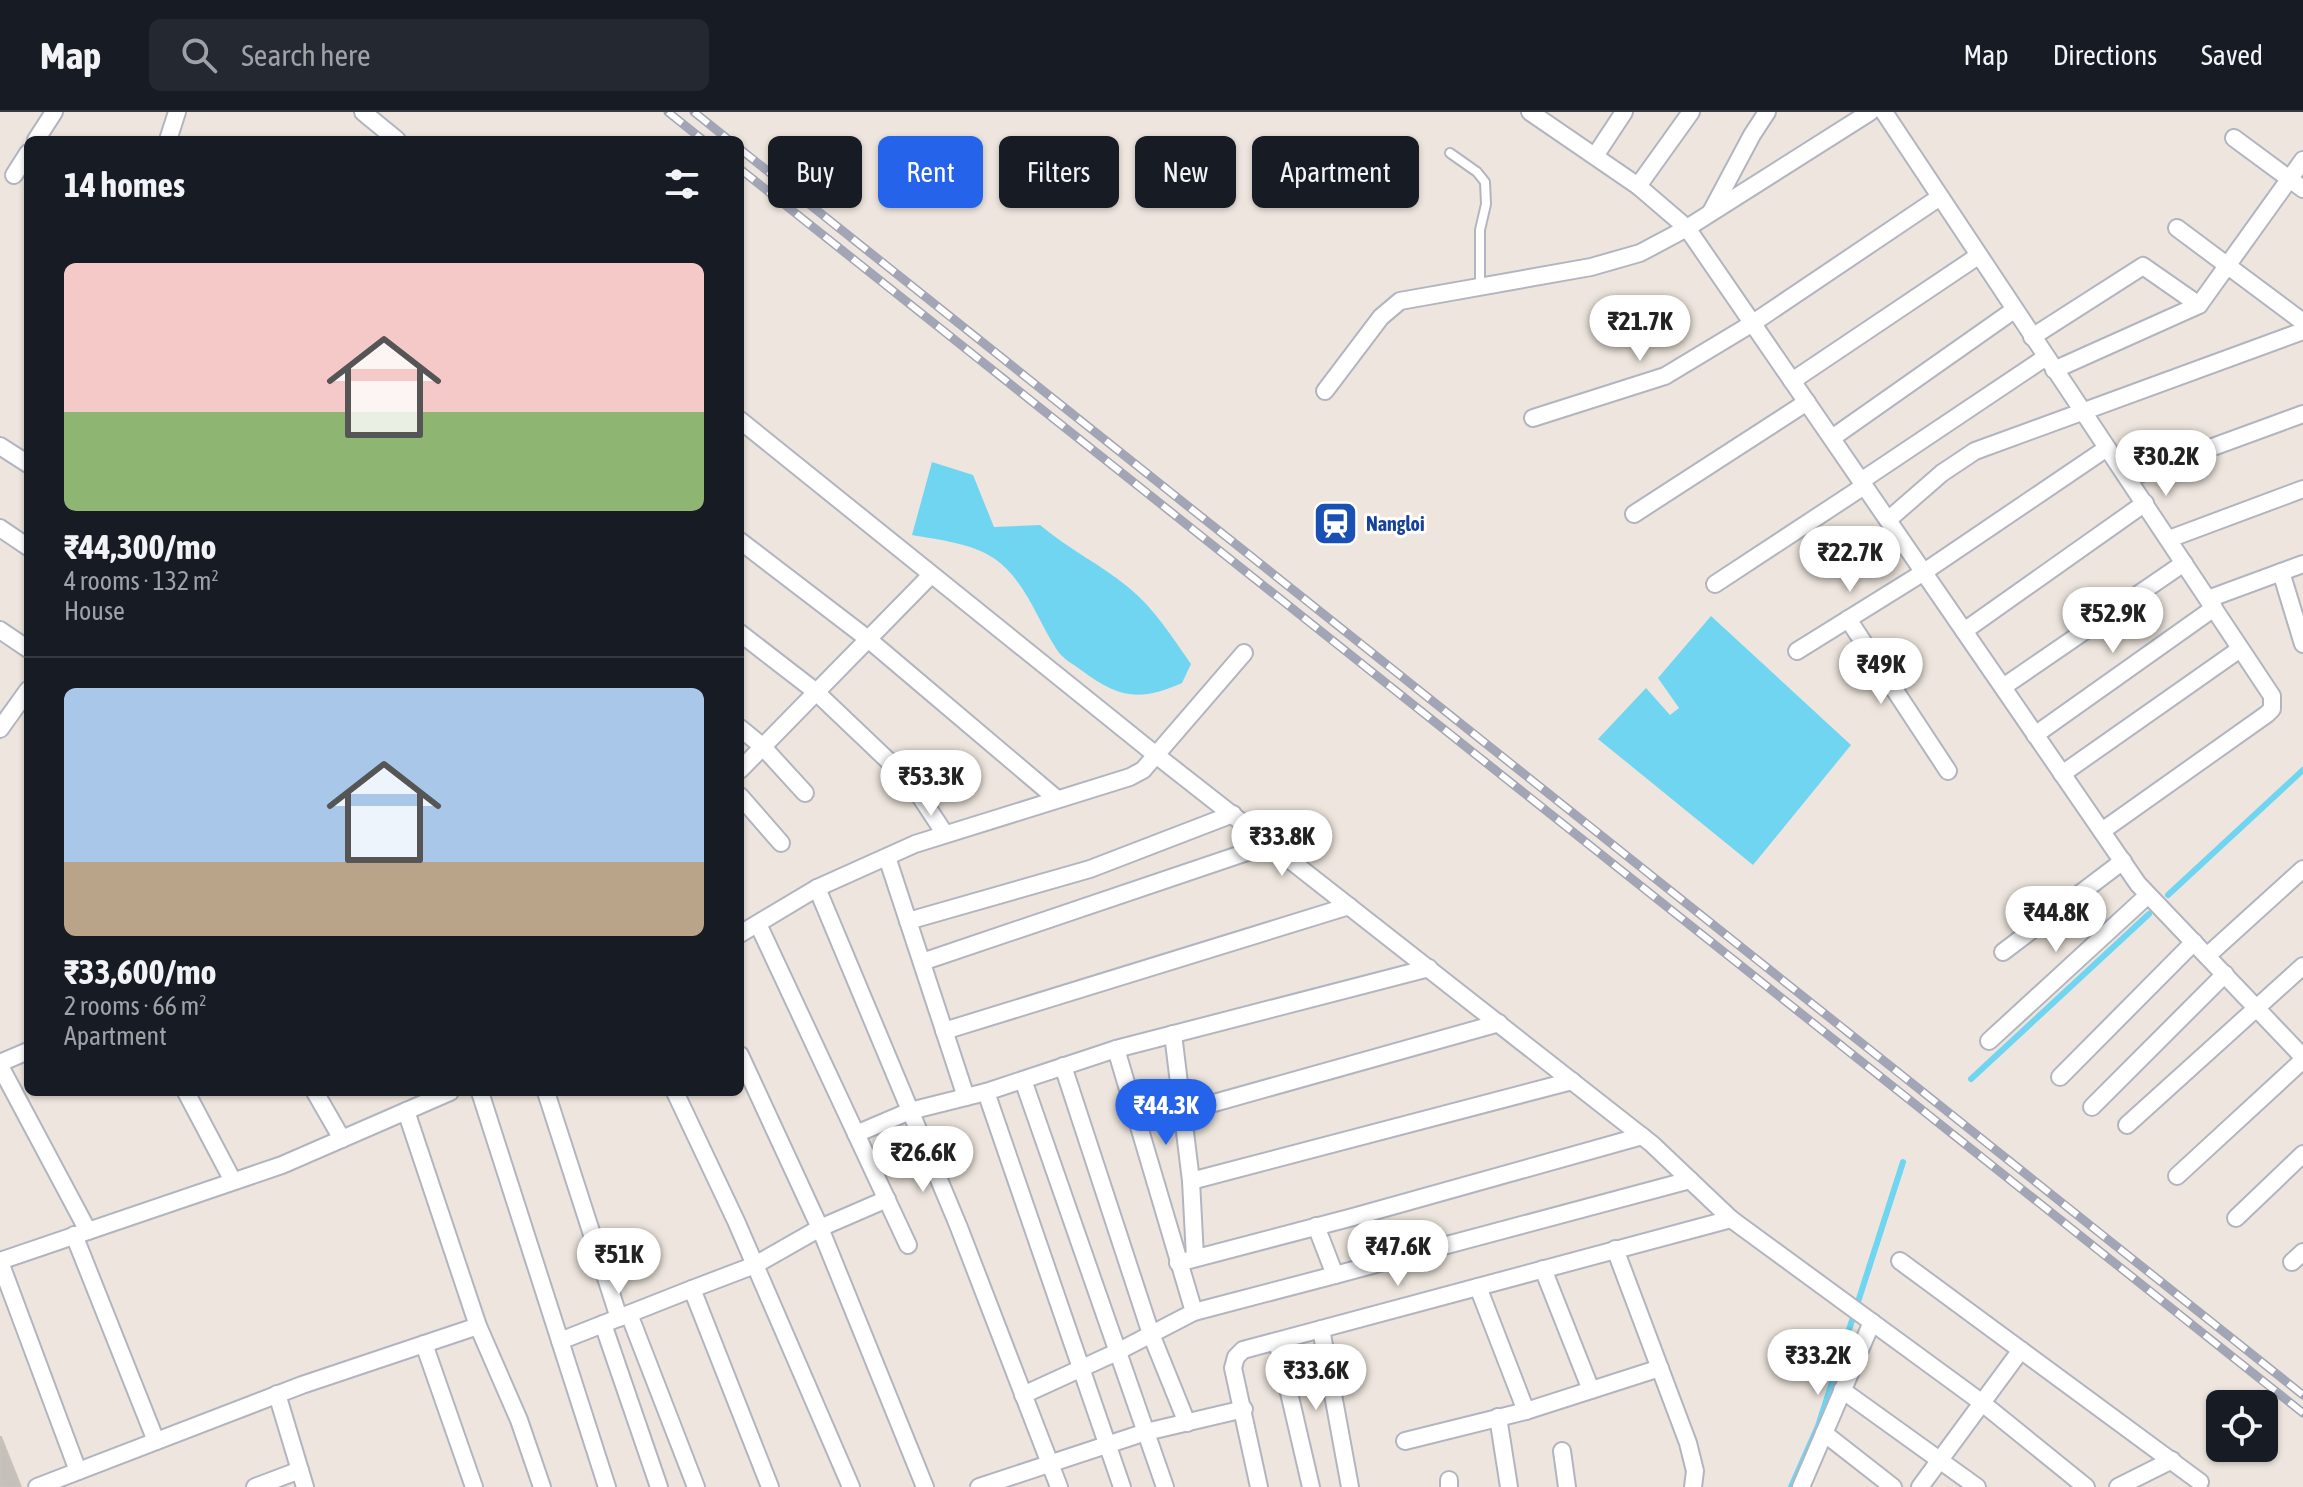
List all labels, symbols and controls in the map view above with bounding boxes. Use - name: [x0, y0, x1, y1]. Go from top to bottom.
- search box: [149, 19, 709, 91]
- icon: search: [177, 33, 221, 77]
- text: Map: [40, 34, 101, 77]
- text: Search here: [241, 38, 371, 72]
- text: Map: [1964, 39, 2009, 71]
- text: Directions: [2053, 39, 2157, 71]
- text: Saved: [2201, 39, 2263, 71]
- chip: Buy: [768, 136, 862, 208]
- chip: Rent: [878, 136, 983, 208]
- chip: Filters: [999, 136, 1119, 208]
- chip: New: [1135, 136, 1236, 208]
- chip: Apartment: [1252, 136, 1419, 208]
- icon: filters: [660, 162, 704, 206]
- text: 14 homes: [64, 165, 185, 204]
- pin: ₹21.7K: [1575, 295, 1705, 363]
- text: ₹21.7K: [1607, 306, 1673, 336]
- icon: home: [312, 315, 456, 459]
- pin: ₹30.2K: [2101, 430, 2231, 498]
- text: ₹30.2K: [2133, 441, 2199, 471]
- station icon: Nangloi: [1311, 500, 1359, 548]
- place label: Nangloi: [1366, 512, 1425, 535]
- pin: ₹22.7K: [1785, 526, 1915, 594]
- text: ₹44,300/mo: [64, 527, 217, 566]
- text: ₹22.7K: [1817, 537, 1883, 567]
- text: 4 rooms · 132 m²: [64, 566, 219, 596]
- pin: ₹52.9K: [2048, 587, 2178, 655]
- text: House: [64, 596, 125, 626]
- text: ₹52.9K: [2080, 598, 2146, 628]
- pin: ₹49K: [1834, 638, 1928, 706]
- text: ₹49K: [1857, 649, 1905, 679]
- icon: home: [312, 740, 456, 884]
- pin: ₹53.3K: [866, 750, 996, 818]
- text: ₹53.3K: [898, 761, 964, 791]
- pin: ₹33.8K: [1217, 810, 1347, 878]
- text: ₹33.8K: [1249, 821, 1315, 851]
- pin: ₹44.8K: [1991, 886, 2121, 954]
- text: ₹44.8K: [2023, 897, 2089, 927]
- text: ₹33,600/mo: [64, 952, 217, 991]
- text: 2 rooms · 66 m²: [64, 991, 206, 1021]
- text: Apartment: [64, 1021, 167, 1051]
- pin: ₹44.3K: [1101, 1079, 1231, 1147]
- text: ₹44.3K: [1133, 1090, 1199, 1120]
- pin: ₹26.6K: [858, 1126, 988, 1194]
- text: ₹26.6K: [890, 1137, 956, 1167]
- pin: ₹47.6K: [1333, 1220, 1463, 1288]
- pin: ₹51K: [572, 1228, 666, 1296]
- text: ₹47.6K: [1365, 1231, 1431, 1261]
- text: ₹51K: [595, 1239, 643, 1269]
- pin: ₹33.2K: [1753, 1329, 1883, 1397]
- text: ₹33.2K: [1785, 1340, 1851, 1370]
- pin: ₹33.6K: [1251, 1344, 1381, 1412]
- text: ₹33.6K: [1283, 1355, 1349, 1385]
- map controls: [2206, 1390, 2278, 1462]
- button: locate: [2206, 1390, 2278, 1462]

